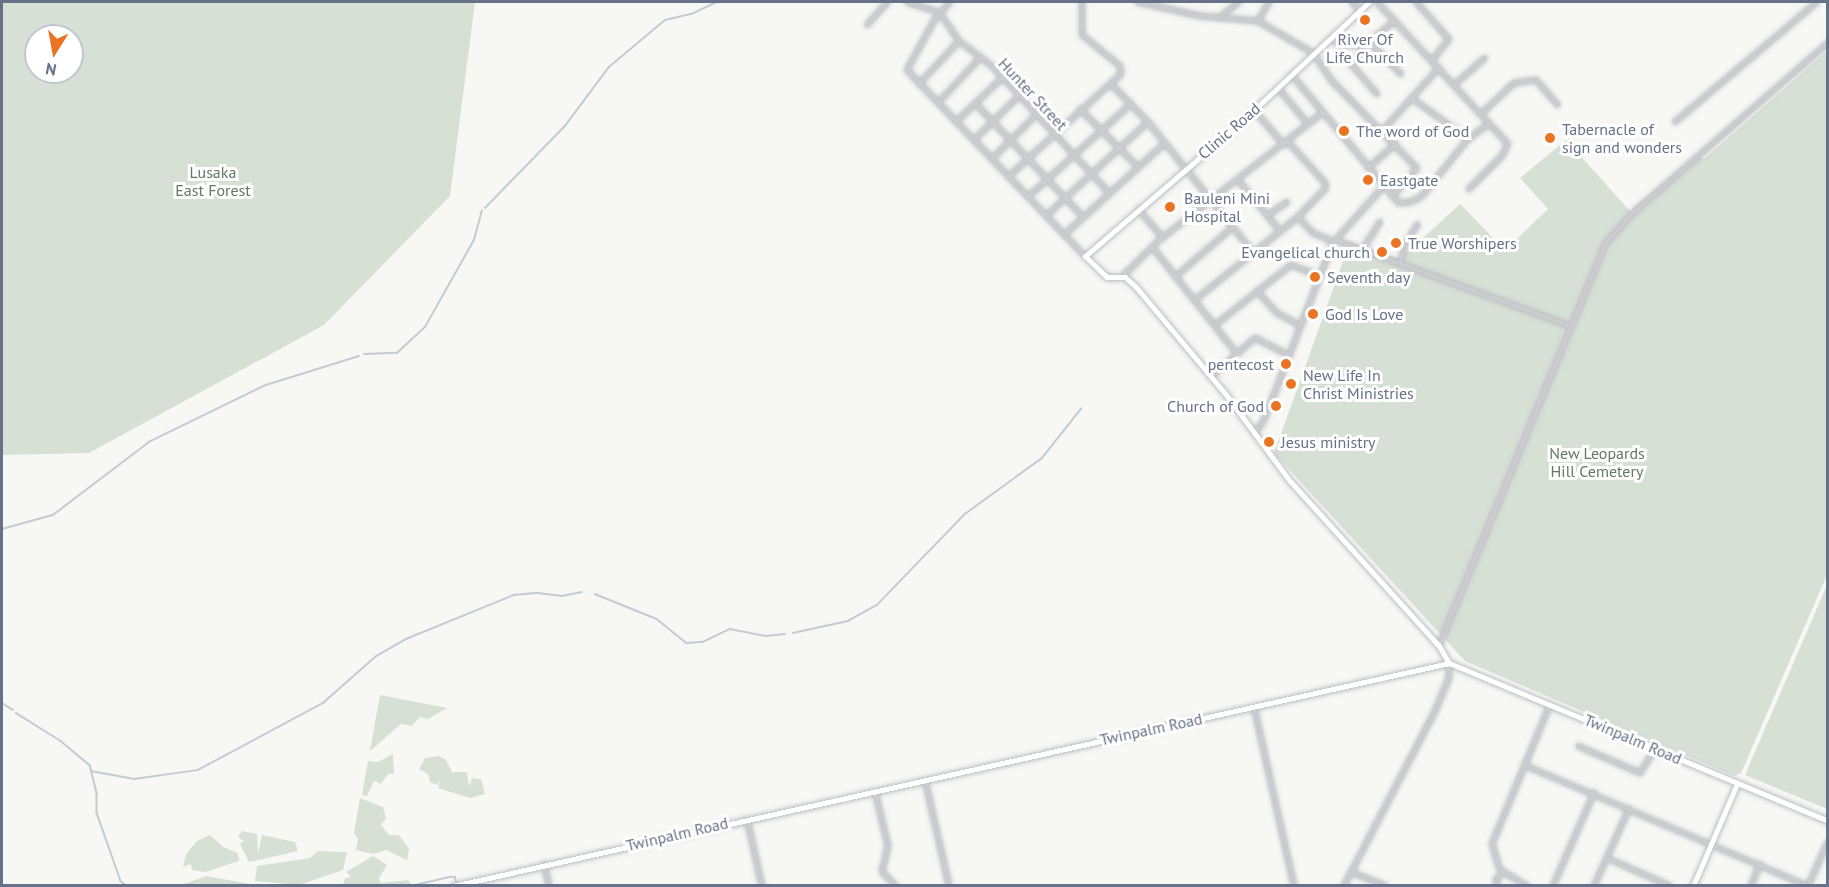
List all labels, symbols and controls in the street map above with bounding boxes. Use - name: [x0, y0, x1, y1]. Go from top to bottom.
- marker: River Of Life Church: [1358, 13, 1372, 27]
- north arrow: [24, 24, 84, 84]
- place label: River Of Life Church: [1326, 29, 1404, 67]
- street label: Hunter Street: [995, 54, 1071, 134]
- text: N: [44, 59, 58, 81]
- street label: Clinic Road: [1194, 99, 1264, 163]
- place label: Tabernacle of sign and wonders: [1562, 119, 1682, 157]
- place label: The word of God: [1356, 121, 1469, 141]
- marker: The word of God: [1337, 124, 1351, 138]
- marker: Tabernacle of sign and wonders: [1543, 131, 1557, 145]
- park label: Lusaka East Forest: [175, 162, 251, 200]
- place label: Eastgate: [1380, 170, 1438, 190]
- marker: Eastgate: [1361, 173, 1375, 187]
- place label: Bauleni Mini Hospital: [1184, 188, 1270, 226]
- marker: Bauleni Mini Hospital: [1161, 198, 1179, 216]
- place label: True Worshipers: [1408, 233, 1517, 253]
- marker: True Worshipers: [1389, 236, 1403, 250]
- place label: Evangelical church: [1241, 242, 1370, 262]
- marker: Evangelical church: [1375, 245, 1389, 259]
- place label: Seventh day: [1327, 267, 1410, 287]
- marker: Seventh day: [1308, 270, 1322, 284]
- place label: God Is Love: [1325, 304, 1403, 324]
- marker: God Is Love: [1306, 307, 1320, 321]
- place label: pentecost: [1208, 354, 1274, 374]
- marker: pentecost: [1279, 357, 1293, 371]
- place label: New Life In Christ Ministries: [1303, 365, 1414, 403]
- marker: New Life In Christ Ministries: [1284, 377, 1298, 391]
- place label: Church of God: [1167, 396, 1264, 416]
- marker: Church of God: [1269, 399, 1283, 413]
- place label: Jesus ministry: [1281, 432, 1376, 452]
- marker: Jesus ministry: [1262, 435, 1276, 449]
- park label: New Leopards Hill Cemetery: [1549, 443, 1645, 481]
- street label: Twinpalm Road: [1098, 709, 1204, 749]
- street label: Twinpalm Road: [1581, 710, 1685, 768]
- street label: Twinpalm Road: [624, 813, 730, 855]

